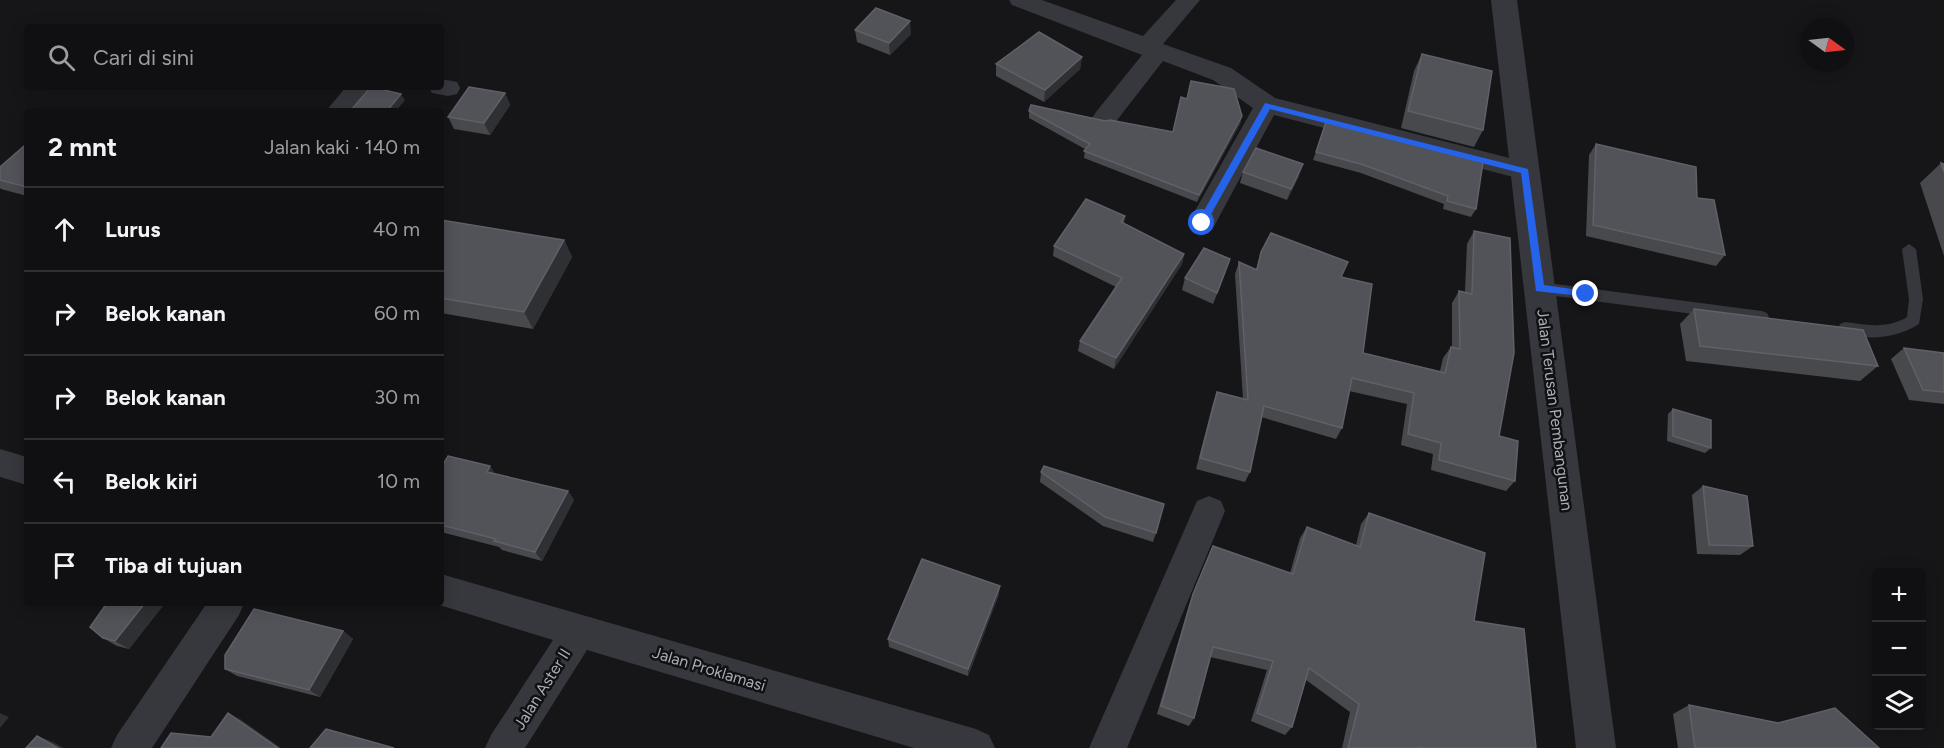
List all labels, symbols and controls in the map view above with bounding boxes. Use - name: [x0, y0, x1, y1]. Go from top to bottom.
- north arrow: [1800, 18, 1854, 72]
- search box: [24, 24, 444, 90]
- icon: search: [45, 41, 78, 74]
- text: Cari di sini: [93, 44, 194, 71]
- text: 2 mnt: [48, 131, 117, 163]
- text: Jalan kaki · 140 m: [264, 135, 420, 159]
- route start: [1188, 209, 1214, 235]
- icon: ahead: [48, 213, 81, 246]
- text: Lurus: [105, 216, 160, 243]
- text: 40 m: [373, 217, 420, 241]
- route end: [1572, 280, 1598, 306]
- icon: right: [48, 297, 81, 330]
- text: Belok kanan: [105, 300, 226, 327]
- text: 60 m: [374, 301, 420, 325]
- street label: Jalan Terusan Pembangunan: [1533, 308, 1577, 512]
- icon: right: [48, 381, 81, 414]
- text: Belok kanan: [105, 384, 226, 411]
- text: 30 m: [374, 385, 420, 409]
- icon: left: [48, 465, 81, 498]
- text: Belok kiri: [105, 468, 198, 495]
- text: 10 m: [377, 469, 420, 493]
- icon: arrive: [48, 549, 81, 582]
- text: Tiba di tujuan: [105, 552, 242, 579]
- map controls: [1872, 568, 1926, 730]
- button: +: [1872, 568, 1926, 622]
- button: −: [1872, 622, 1926, 676]
- street label: Jalan Proklamasi: [650, 643, 768, 695]
- street label: Jalan Aster II: [510, 645, 574, 733]
- button: layers: [1872, 676, 1926, 730]

